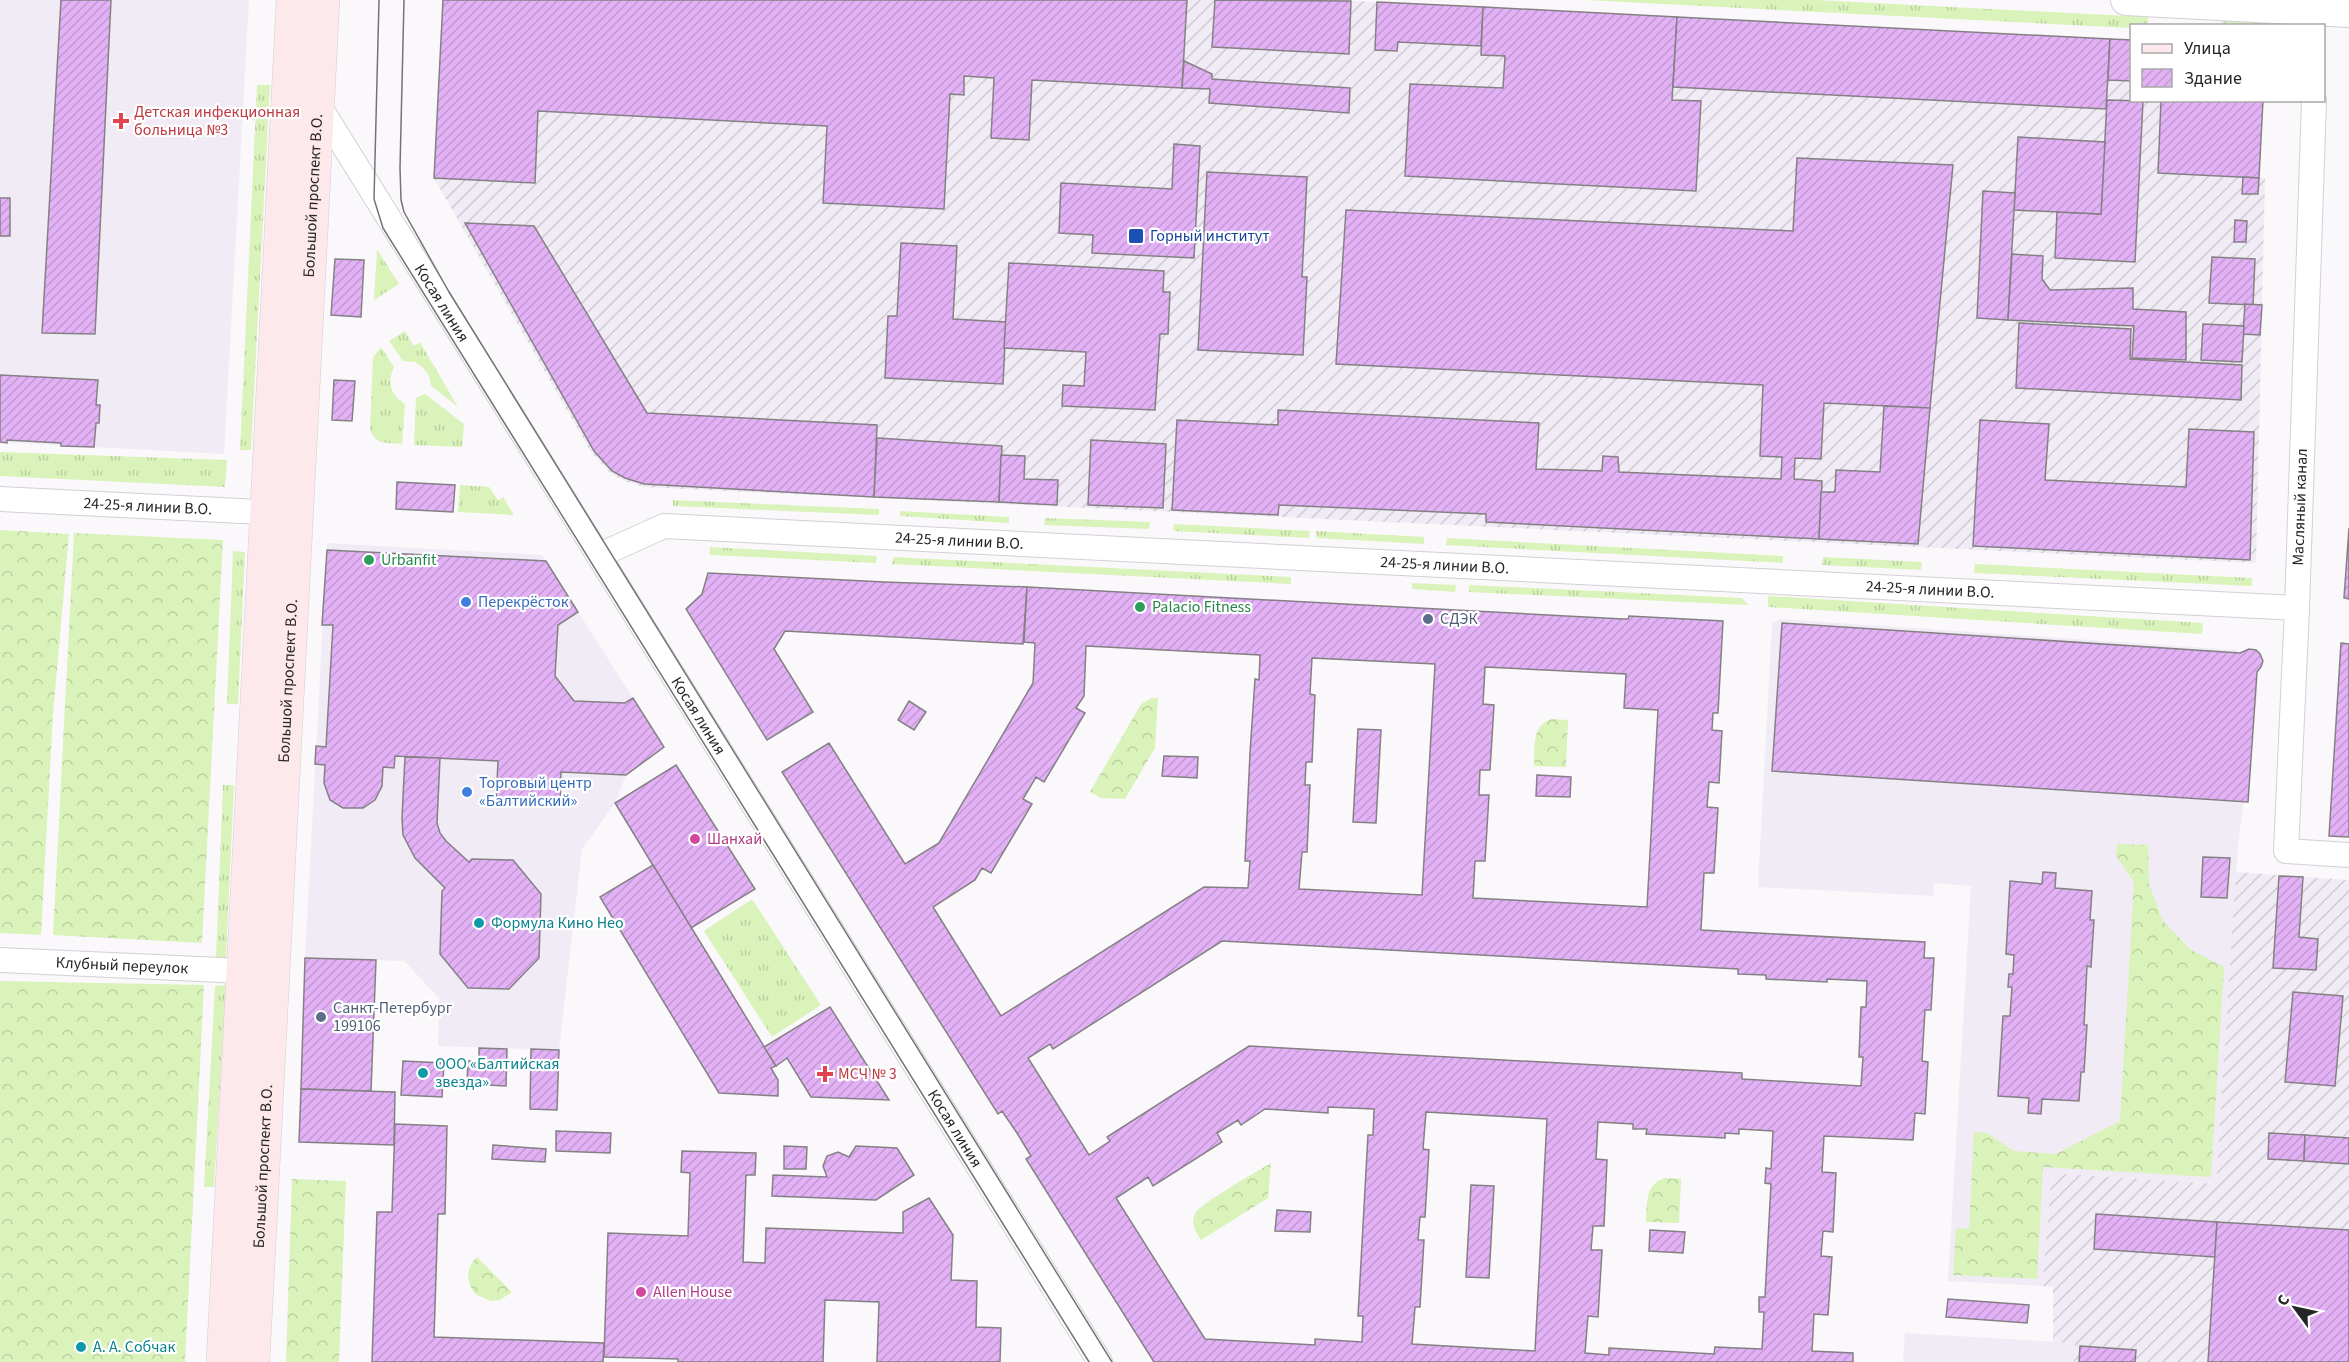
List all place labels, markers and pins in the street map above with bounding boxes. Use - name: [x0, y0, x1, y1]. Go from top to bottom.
- place label: Детская инфекционная больница №3: [134, 101, 300, 141]
- marker: Детская инфекционная больница №3: [112, 112, 130, 130]
- place label: Горный институт: [1150, 225, 1270, 247]
- marker: Горный институт: [1127, 227, 1145, 245]
- place label: Urbanfit: [381, 549, 437, 571]
- marker: Urbanfit: [362, 553, 376, 567]
- place label: Перекрёсток: [478, 591, 569, 613]
- marker: Перекрёсток: [459, 595, 473, 609]
- place label: Palacio Fitness: [1152, 596, 1251, 618]
- marker: Palacio Fitness: [1133, 600, 1147, 614]
- place label: СДЭК: [1440, 608, 1478, 630]
- marker: СДЭК: [1421, 612, 1435, 626]
- place label: Торговый центр «Балтийский»: [479, 772, 592, 812]
- marker: Торговый центр «Балтийский»: [460, 785, 474, 799]
- place label: Шанхай: [707, 828, 762, 850]
- marker: Шанхай: [688, 832, 702, 846]
- place label: Формула Кино Нео: [491, 912, 624, 934]
- marker: Формула Кино Нео: [472, 916, 486, 930]
- place label: Санкт-Петербург 199106: [333, 997, 453, 1037]
- marker: Санкт-Петербург 199106: [314, 1010, 328, 1024]
- place label: ООО «Балтийская звезда»: [435, 1053, 560, 1093]
- place label: МСЧ № 3: [838, 1063, 897, 1085]
- marker: МСЧ № 3: [816, 1065, 834, 1083]
- marker: ООО «Балтийская звезда»: [416, 1066, 430, 1080]
- place label: Allen House: [653, 1281, 732, 1303]
- marker: Allen House: [634, 1285, 648, 1299]
- place label: А. А. Собчак: [93, 1336, 175, 1358]
- marker: А. А. Собчак: [74, 1340, 88, 1354]

